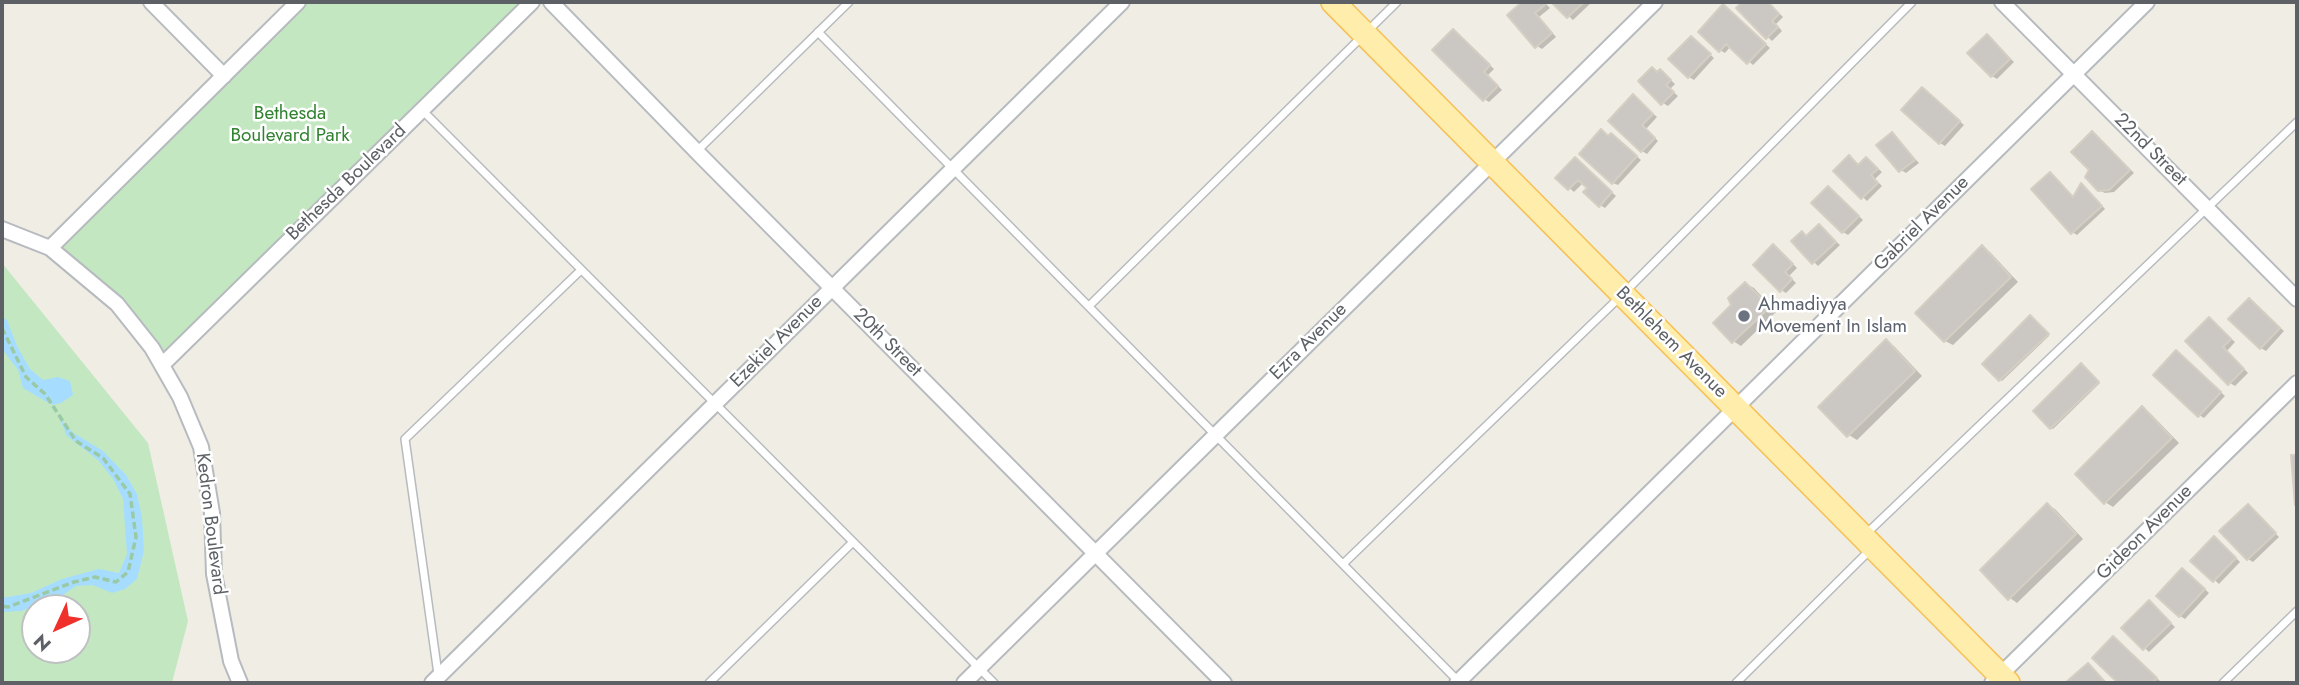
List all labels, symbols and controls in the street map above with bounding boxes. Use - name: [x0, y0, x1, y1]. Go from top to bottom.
- park label: Bethesda Boulevard Park: [230, 103, 350, 147]
- street label: 22nd Street: [2109, 109, 2191, 191]
- street label: Bethesda Boulevard: [282, 120, 412, 246]
- street label: Gabriel Avenue: [1870, 172, 1974, 276]
- street label: Bethlehem Avenue: [1610, 282, 1732, 404]
- street label: Ezekiel Avenue: [726, 291, 828, 393]
- place label: Ahmadiyya Movement In Islam: [1758, 294, 1907, 338]
- street label: Ezra Avenue: [1266, 299, 1352, 385]
- street label: 20th Street: [848, 304, 926, 382]
- marker: Ahmadiyya Movement In Islam: [1736, 308, 1752, 324]
- street label: Kedron Boulevard: [190, 452, 230, 596]
- street label: Gideon Avenue: [2093, 481, 2197, 585]
- north arrow: [21, 594, 91, 664]
- text: N: [27, 628, 57, 658]

